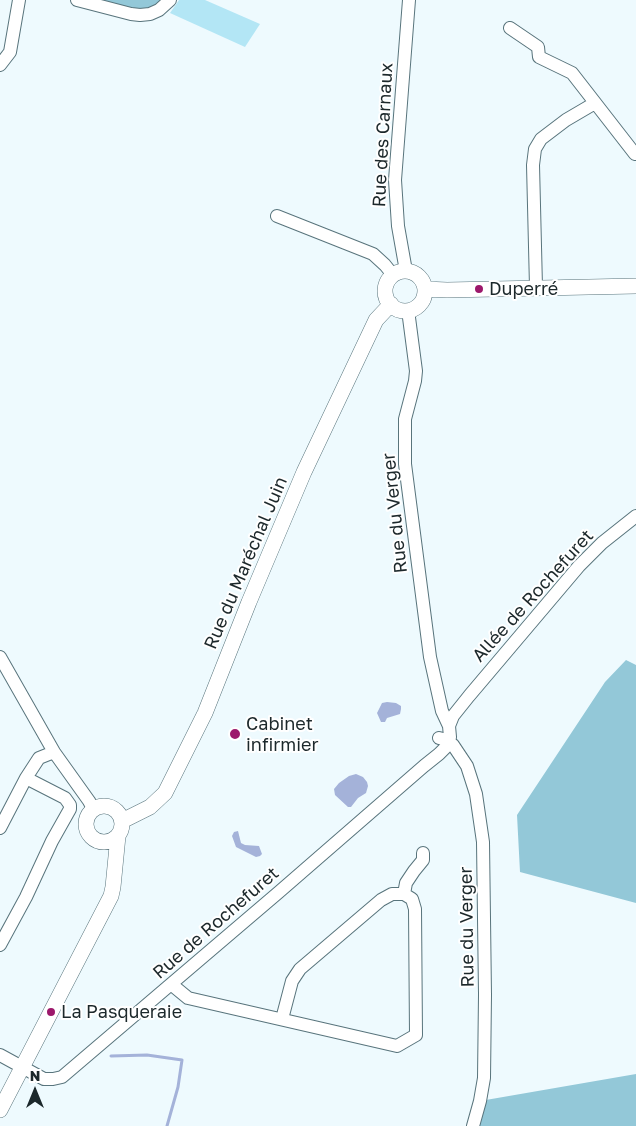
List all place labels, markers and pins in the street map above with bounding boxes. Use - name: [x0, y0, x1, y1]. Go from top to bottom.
- place label: Duperré: [489, 278, 558, 300]
- marker: Duperré: [473, 283, 485, 295]
- place label: Cabinet infirmier: [246, 713, 319, 756]
- marker: Cabinet infirmier: [228, 727, 242, 741]
- place label: La Pasqueraie: [61, 1001, 182, 1023]
- marker: La Pasqueraie: [45, 1006, 57, 1018]

